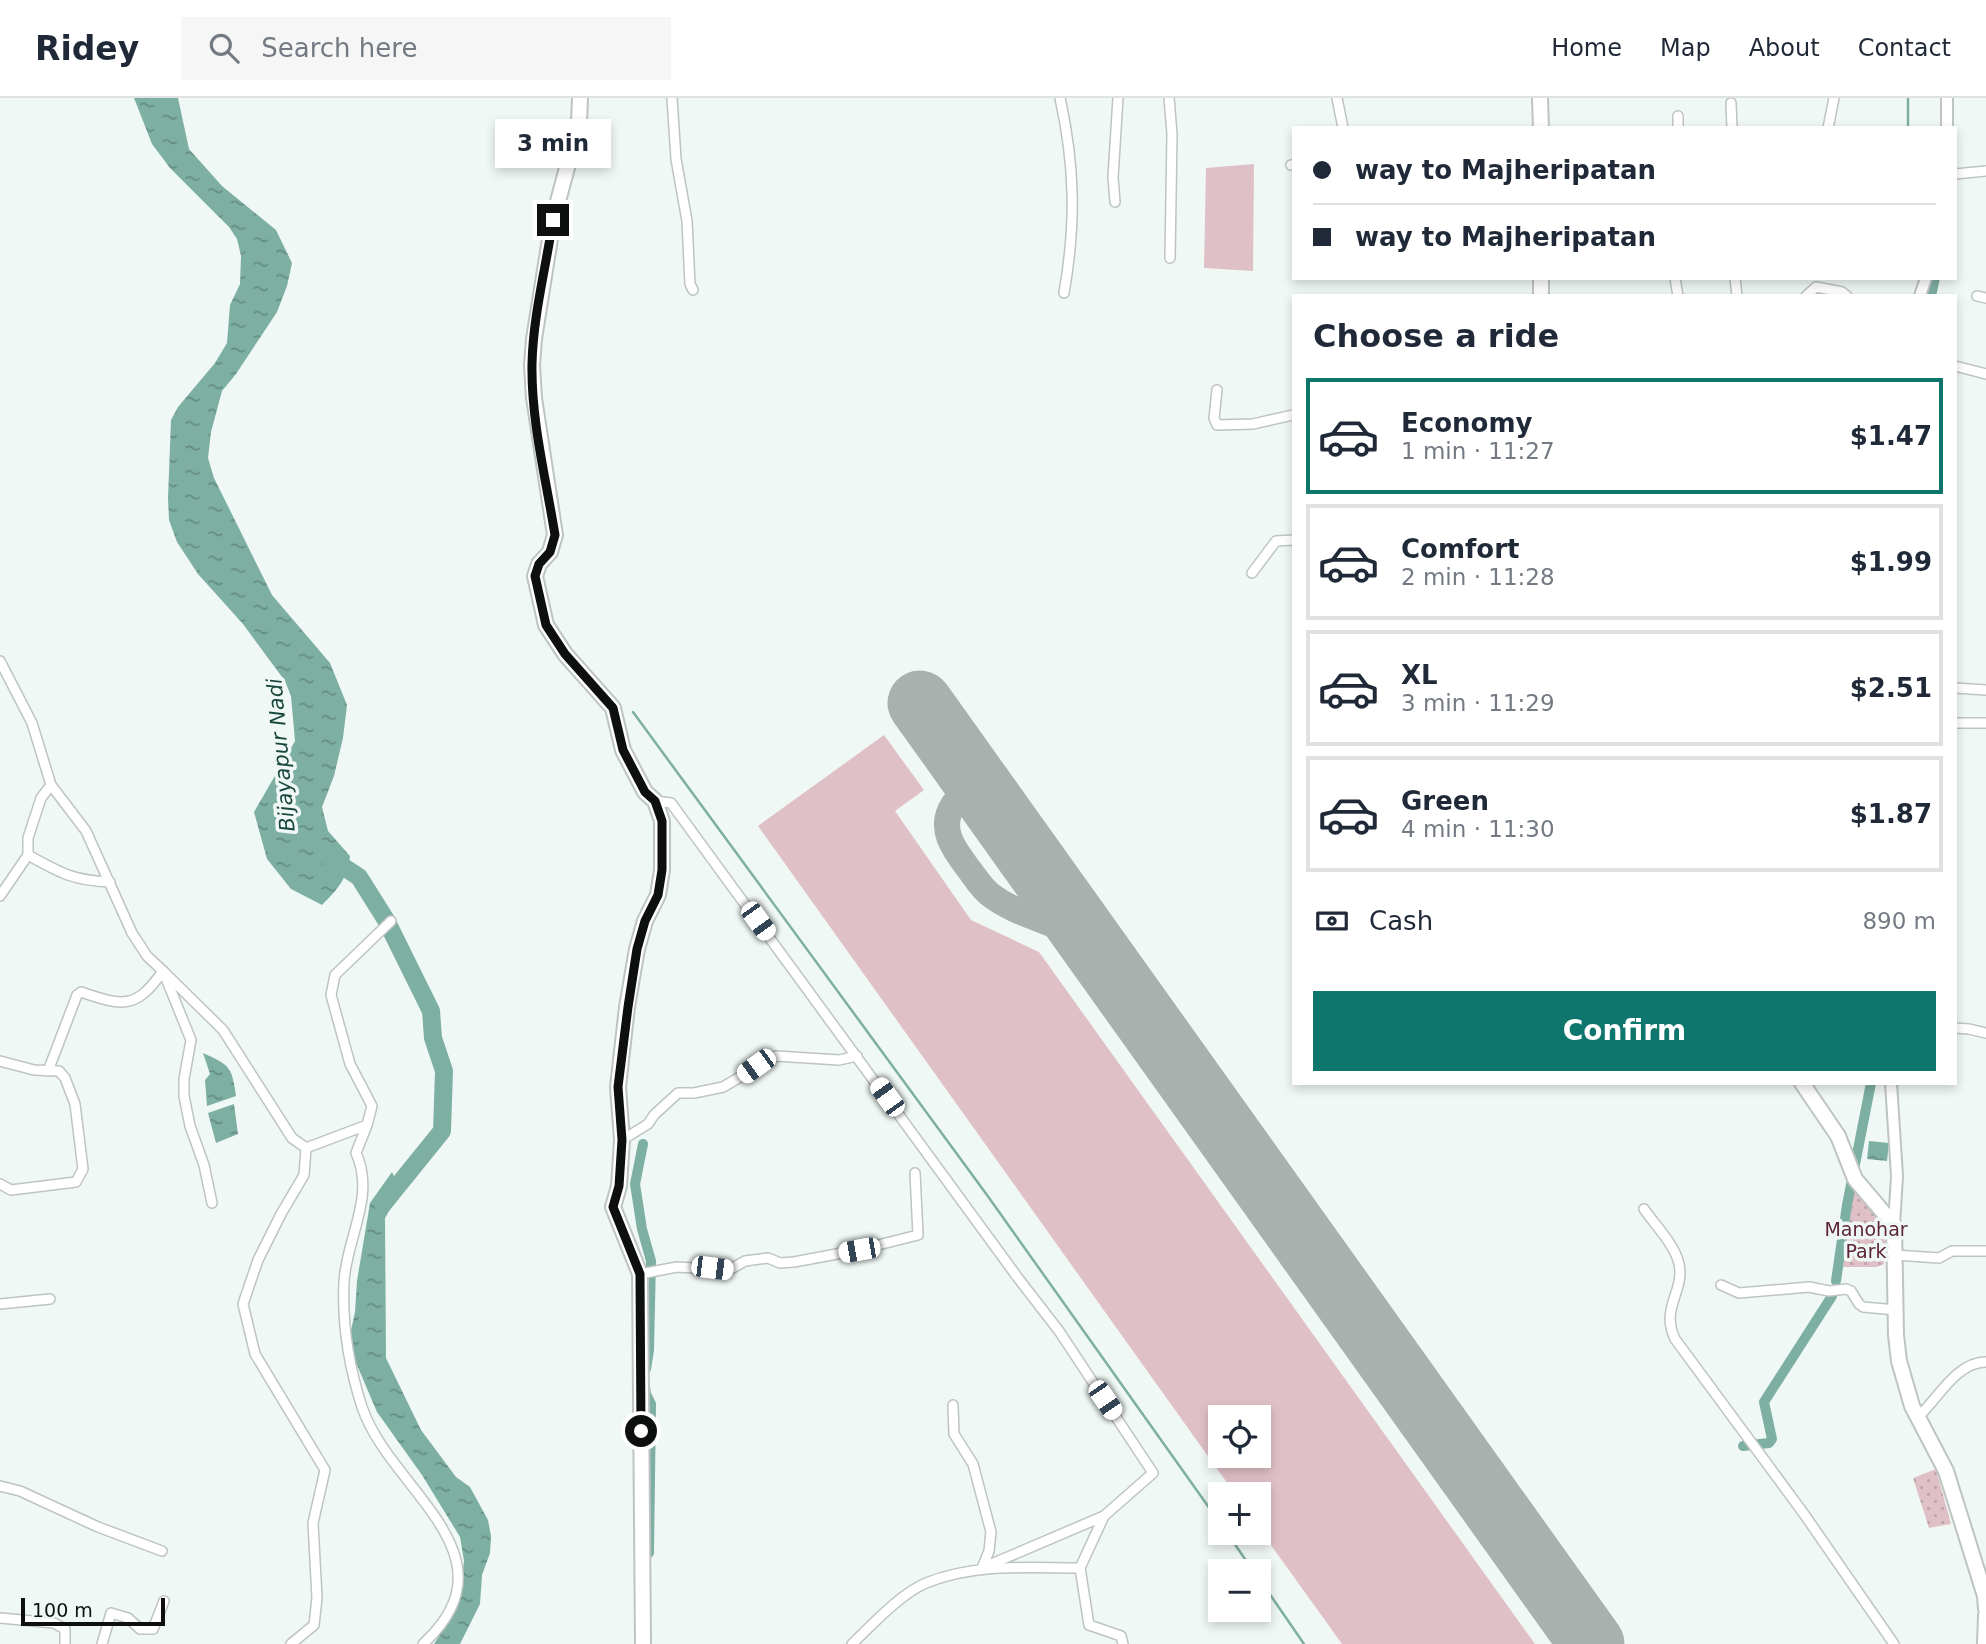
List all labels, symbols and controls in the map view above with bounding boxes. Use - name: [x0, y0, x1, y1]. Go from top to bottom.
- search box: [181, 17, 671, 80]
- text: Ridey: [35, 29, 139, 68]
- icon: search: [205, 29, 243, 67]
- text: Search here: [261, 33, 417, 63]
- text: Home: [1551, 34, 1622, 62]
- text: Map: [1660, 34, 1711, 62]
- text: About: [1749, 34, 1820, 62]
- text: Contact: [1858, 34, 1951, 62]
- callout: 3 min: [495, 118, 611, 167]
- text: 3 min: [517, 130, 589, 156]
- text: way to Majheripatan: [1355, 155, 1656, 185]
- route end: [537, 204, 569, 236]
- text: way to Majheripatan: [1355, 222, 1656, 252]
- text: Choose a ride: [1313, 317, 1559, 355]
- icon: car: [1317, 405, 1380, 468]
- text: Economy: [1401, 408, 1532, 438]
- text: $1.47: [1850, 421, 1932, 451]
- text: 1 min · 11:27: [1401, 438, 1555, 464]
- icon: car: [1317, 531, 1380, 594]
- text: Comfort: [1401, 534, 1519, 564]
- text: $1.99: [1850, 547, 1932, 577]
- text: 2 min · 11:28: [1401, 564, 1555, 590]
- icon: car: [1317, 657, 1380, 720]
- text: XL: [1401, 660, 1438, 690]
- text: $2.51: [1850, 673, 1932, 703]
- water label: Bijayapur Nadi: [262, 677, 300, 833]
- text: 3 min · 11:29: [1401, 690, 1555, 716]
- icon: car: [1317, 783, 1380, 846]
- text: Green: [1401, 786, 1489, 816]
- text: $1.87: [1850, 799, 1932, 829]
- text: 4 min · 11:30: [1401, 816, 1555, 842]
- car: [738, 898, 779, 944]
- icon: cash: [1313, 902, 1351, 940]
- text: Cash: [1369, 906, 1433, 936]
- text: 890 m: [1862, 908, 1936, 934]
- button: Confirm: [1313, 991, 1936, 1071]
- car: [733, 1045, 780, 1087]
- car: [867, 1074, 908, 1120]
- park label: Manohar Park: [1824, 1218, 1908, 1262]
- car: [837, 1236, 882, 1264]
- car: [690, 1255, 735, 1281]
- car: [1085, 1377, 1126, 1423]
- map controls: [1208, 1405, 1271, 1622]
- button: locate: [1208, 1405, 1271, 1468]
- route start: [625, 1415, 657, 1447]
- button: +: [1208, 1482, 1271, 1545]
- button: −: [1208, 1559, 1271, 1622]
- scale bar: [21, 1595, 164, 1627]
- text: 100 m: [32, 1599, 93, 1621]

